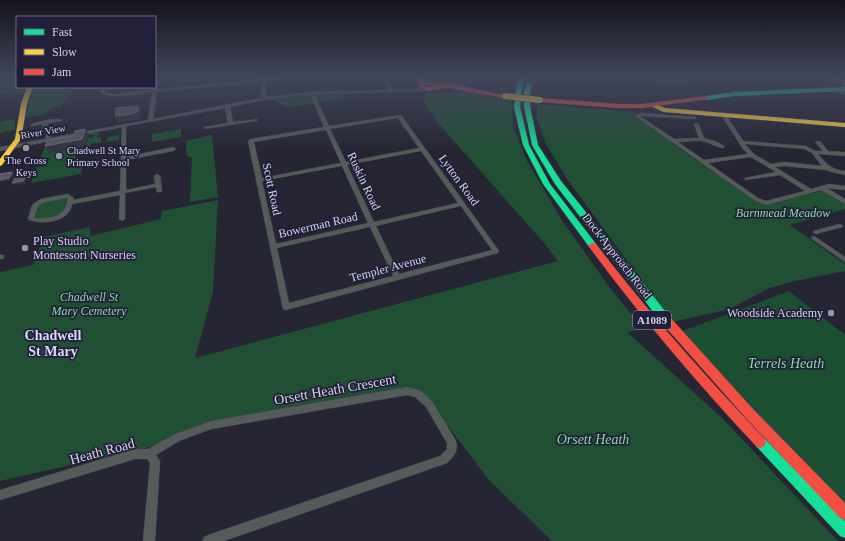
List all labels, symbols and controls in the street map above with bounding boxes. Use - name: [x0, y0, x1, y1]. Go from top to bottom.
- legend: [16, 16, 156, 88]
- text: Fast: [52, 25, 73, 39]
- text: Slow: [52, 45, 77, 59]
- text: Jam: [52, 65, 72, 79]
- street label: River View: [20, 122, 67, 141]
- marker: The Cross Keys: [21, 143, 31, 153]
- place label: Chadwell St Mary Primary School: [67, 145, 140, 168]
- street label: Ruskin Road: [344, 150, 384, 212]
- marker: Chadwell St Mary Primary School: [54, 151, 64, 161]
- street label: Lytton Road: [436, 152, 482, 208]
- place label: The Cross Keys: [6, 155, 47, 178]
- street label: Scott Road: [260, 162, 284, 216]
- park label: Barnmead Meadow: [736, 206, 830, 220]
- street label: Bowerman Road: [277, 209, 359, 241]
- street label: Dock Approach Road: [579, 211, 655, 301]
- place label: Play Studio Montessori Nurseries: [33, 234, 136, 262]
- marker: Play Studio Montessori Nurseries: [20, 243, 30, 253]
- street label: Templer Avenue: [348, 251, 428, 285]
- park label: Chadwell St Mary Cemetery: [51, 290, 127, 318]
- place label: Woodside Academy: [727, 306, 823, 320]
- marker: Woodside Academy: [826, 308, 836, 318]
- road number: A1089: [633, 311, 671, 329]
- district label: Chadwell St Mary: [25, 328, 81, 359]
- park label: Terrels Heath: [748, 356, 824, 371]
- street label: Orsett Heath Crescent: [273, 371, 397, 408]
- park label: Orsett Heath: [557, 432, 629, 447]
- street label: Heath Road: [68, 436, 136, 467]

